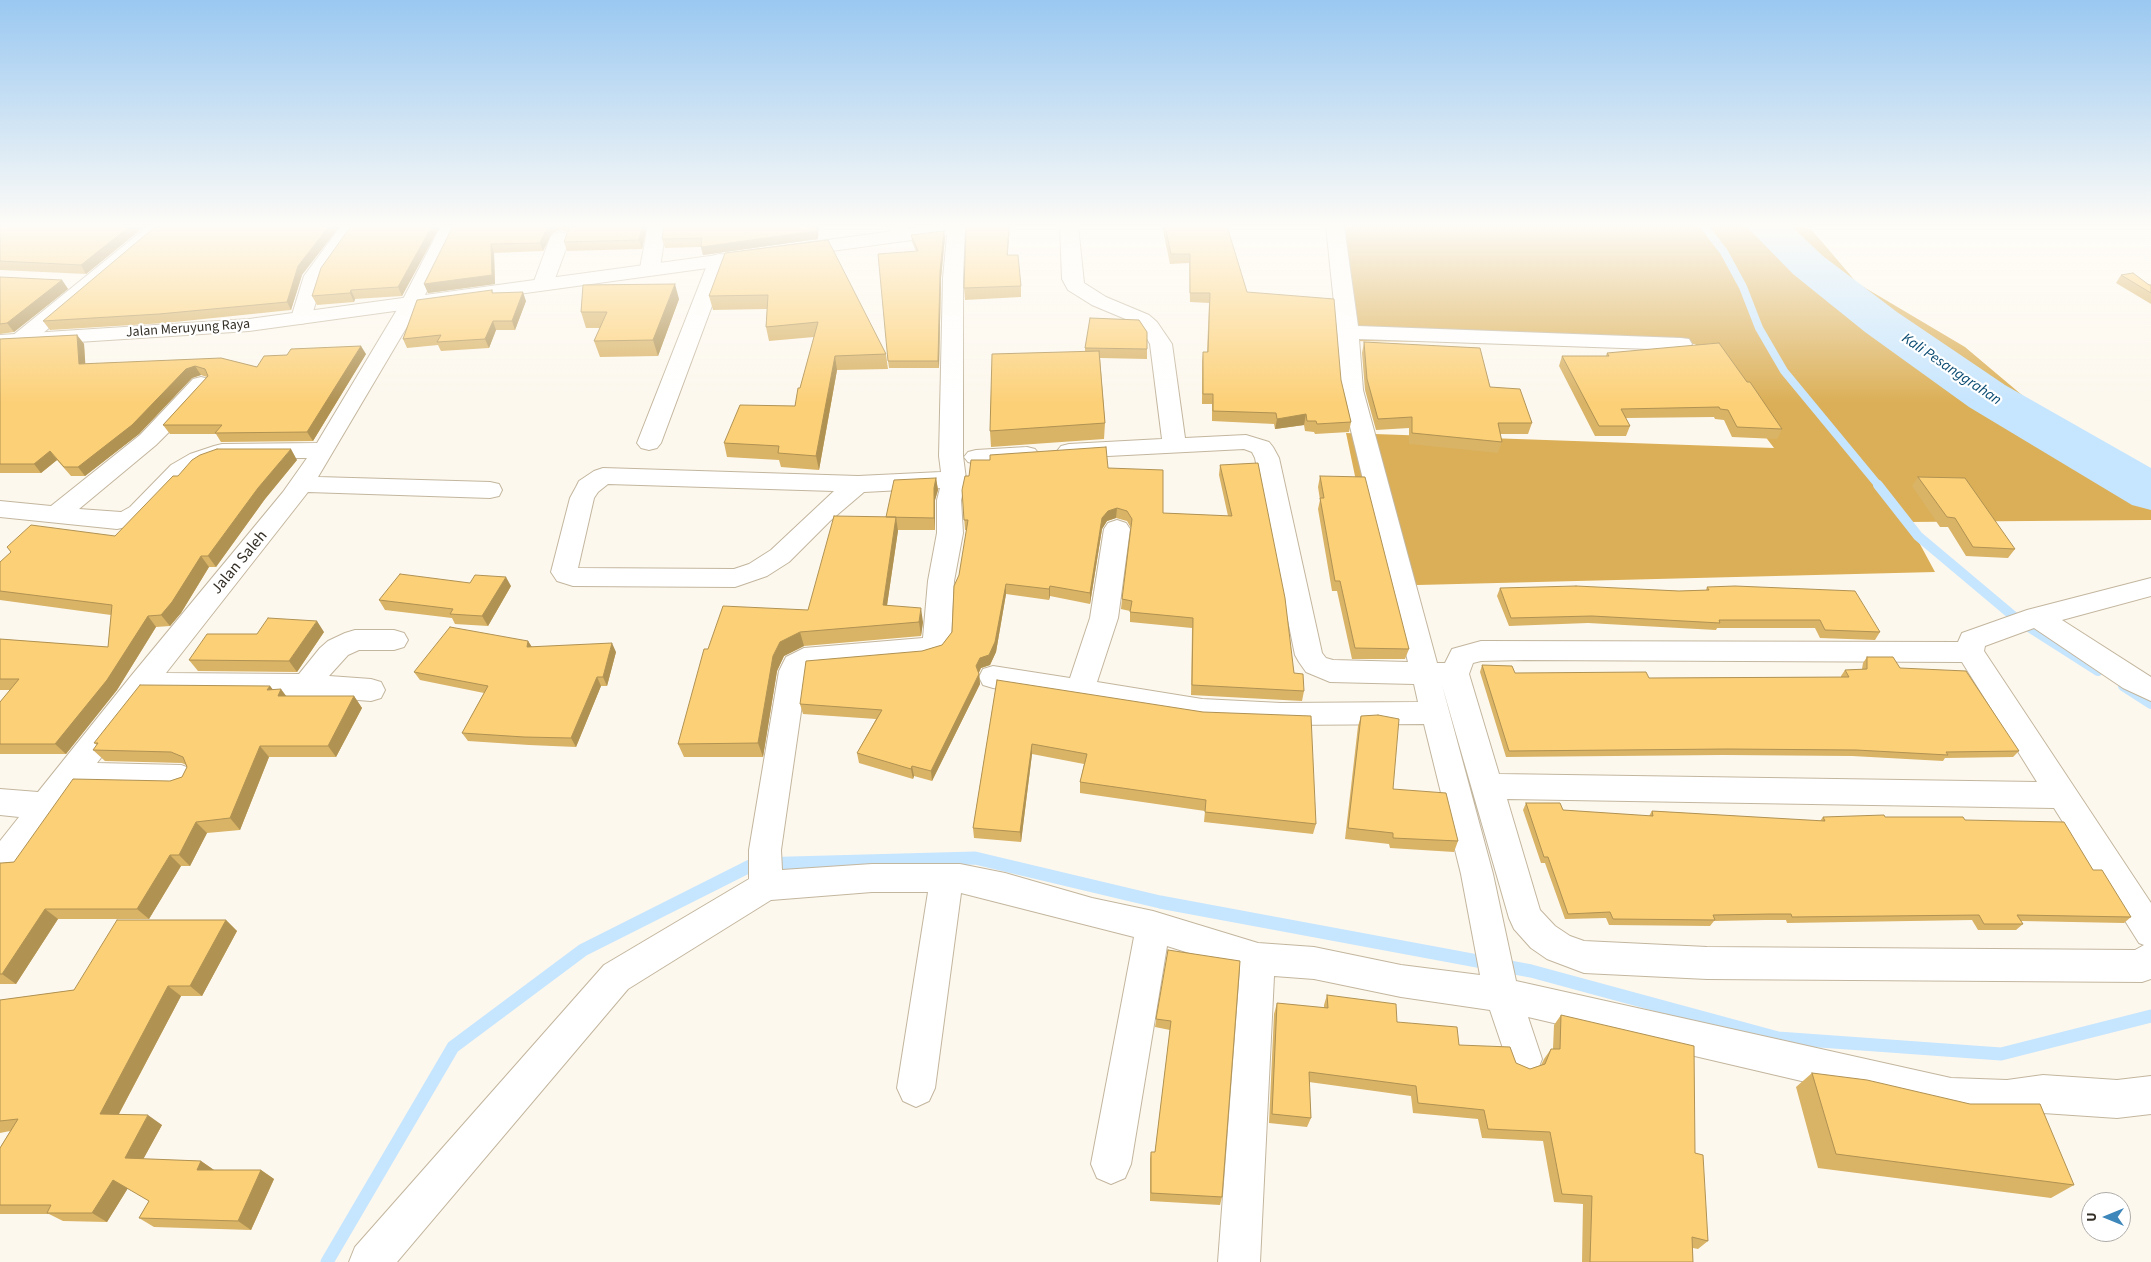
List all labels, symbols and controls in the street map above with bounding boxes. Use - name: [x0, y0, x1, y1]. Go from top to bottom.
- street label: Jalan Meruyung Raya: [125, 316, 251, 342]
- water label: Kali Pesanggrahan: [1898, 330, 2004, 410]
- street label: Jalan Saleh: [208, 527, 272, 599]
- north arrow: [2081, 1192, 2131, 1242]
- text: U: [2082, 1212, 2102, 1222]

